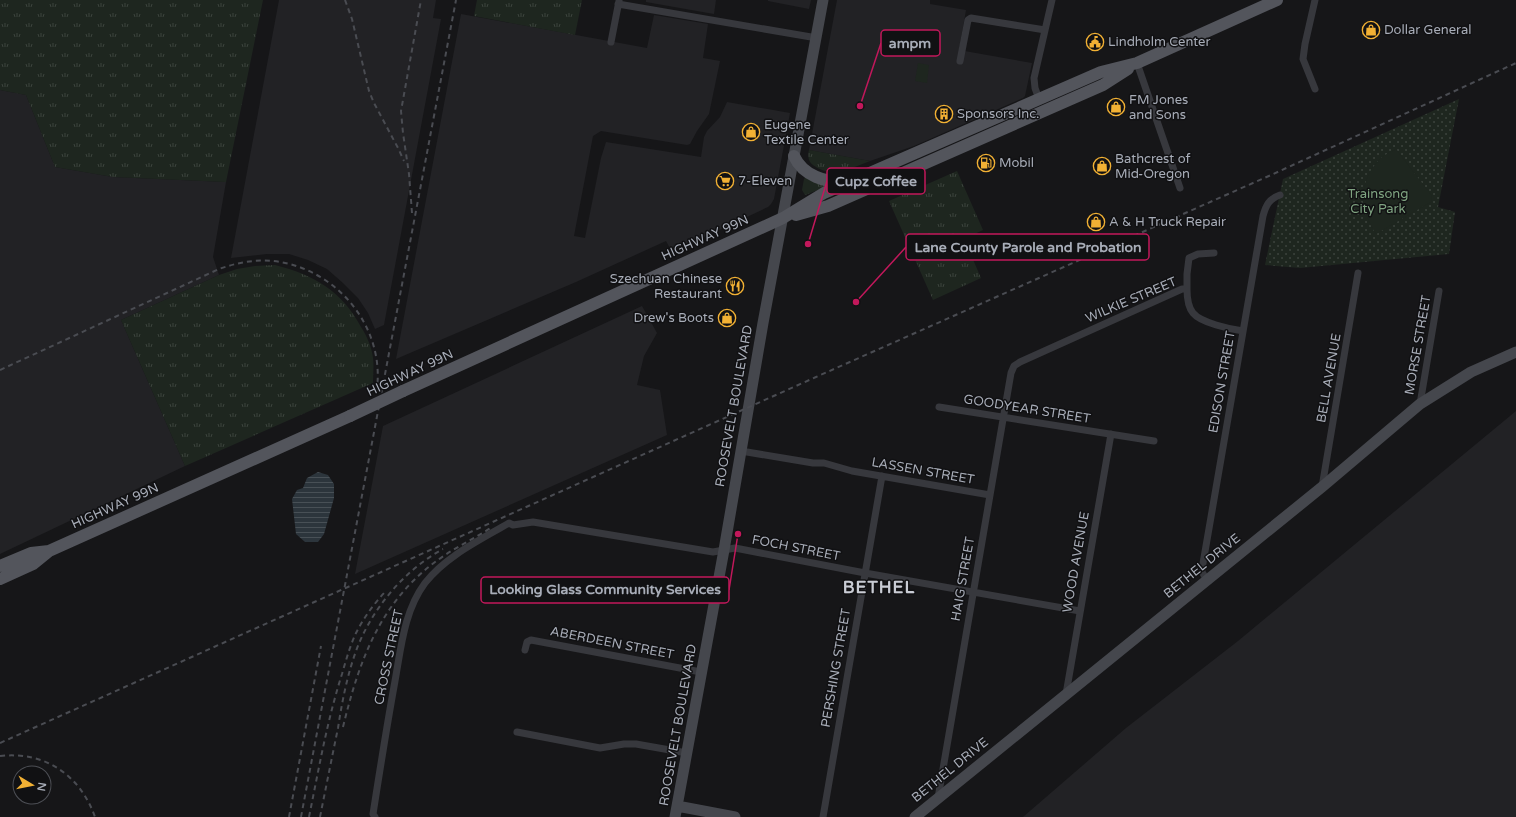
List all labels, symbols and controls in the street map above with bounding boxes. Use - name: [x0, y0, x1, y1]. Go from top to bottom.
- shop icon: Dollar General: [1361, 20, 1381, 40]
- place label: Dollar General: [1384, 22, 1472, 38]
- callout: ampm: [881, 30, 940, 56]
- public building icon: Lindholm Center: [1085, 32, 1105, 52]
- place label: Lindholm Center: [1108, 34, 1210, 50]
- text: ampm: [889, 35, 931, 52]
- place label: FM Jones and Sons: [1129, 92, 1188, 123]
- shop icon: FM Jones and Sons: [1106, 97, 1126, 117]
- building icon: Sponsors Inc.: [934, 104, 954, 124]
- place label: Sponsors Inc.: [957, 106, 1039, 122]
- place label: Eugene Textile Center: [764, 117, 849, 148]
- shop icon: Eugene Textile Center: [741, 122, 761, 142]
- place label: Bathcrest of Mid-Oregon: [1115, 151, 1190, 182]
- fuel station icon: Mobil: [976, 153, 996, 173]
- place label: Mobil: [999, 155, 1034, 171]
- shop icon: Bathcrest of Mid-Oregon: [1092, 156, 1112, 176]
- callout: Cupz Coffee: [827, 168, 925, 194]
- supermarket icon: 7-Eleven: [715, 171, 735, 191]
- place label: 7-Eleven: [738, 173, 792, 189]
- text: Cupz Coffee: [835, 173, 917, 190]
- park label: Trainsong City Park: [1348, 186, 1408, 217]
- street label: HIGHWAY 99N: [659, 212, 751, 264]
- shop icon: A & H Truck Repair: [1086, 212, 1106, 232]
- place label: A & H Truck Repair: [1109, 214, 1226, 230]
- callout: Lane County Parole and Probation: [906, 234, 1149, 260]
- text: Lane County Parole and Probation: [914, 239, 1142, 256]
- place label: Szechuan Chinese Restaurant: [610, 271, 722, 302]
- street label: WILKIE STREET: [1083, 274, 1179, 326]
- restaurant icon: Szechuan Chinese Restaurant: [725, 276, 745, 296]
- street label: MORSE STREET: [1401, 294, 1435, 396]
- shop icon: Drew's Boots: [717, 308, 737, 328]
- place label: Drew's Boots: [634, 310, 714, 326]
- street label: ROOSEVELT BOULEVARD: [712, 324, 756, 488]
- street label: EDISON STREET: [1205, 330, 1239, 434]
- street label: BELL AVENUE: [1313, 332, 1345, 424]
- street label: HIGHWAY 99N: [364, 346, 456, 400]
- street label: GOODYEAR STREET: [962, 391, 1092, 427]
- street label: LASSEN STREET: [870, 454, 976, 488]
- street label: HIGHWAY 99N: [69, 480, 161, 532]
- street label: WOOD AVENUE: [1059, 510, 1093, 614]
- street label: BETHEL DRIVE: [1160, 530, 1244, 602]
- street label: FOCH STREET: [750, 532, 842, 564]
- street label: HAIG STREET: [948, 535, 978, 623]
- callout: Looking Glass Community Services: [481, 577, 729, 603]
- district label: BETHEL: [843, 577, 915, 598]
- text: Looking Glass Community Services: [489, 581, 721, 598]
- street label: PERSHING STREET: [818, 607, 854, 729]
- street label: CROSS STREET: [371, 608, 407, 706]
- street label: ABERDEEN STREET: [549, 623, 675, 663]
- street label: ROOSEVELT BOULEVARD: [656, 643, 700, 807]
- street label: BETHEL DRIVE: [908, 734, 992, 806]
- north arrow: [12, 765, 52, 805]
- text: N: [34, 781, 49, 792]

